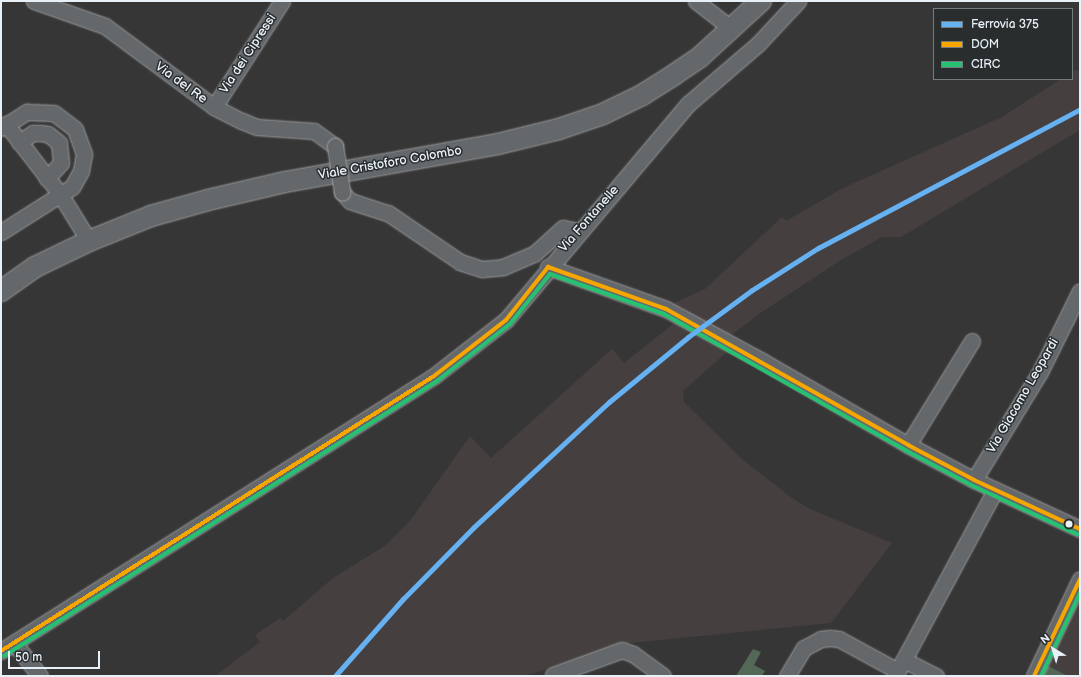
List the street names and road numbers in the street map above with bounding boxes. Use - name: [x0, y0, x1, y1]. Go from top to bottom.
- street label: Via dei Cipressi: [217, 11, 279, 97]
- street label: Via del Re: [152, 59, 210, 107]
- street label: Viale Cristoforo Colombo: [317, 143, 463, 183]
- street label: Via Fontanelle: [556, 182, 622, 256]
- street label: Via Giacomo Leopardi: [984, 336, 1062, 456]

